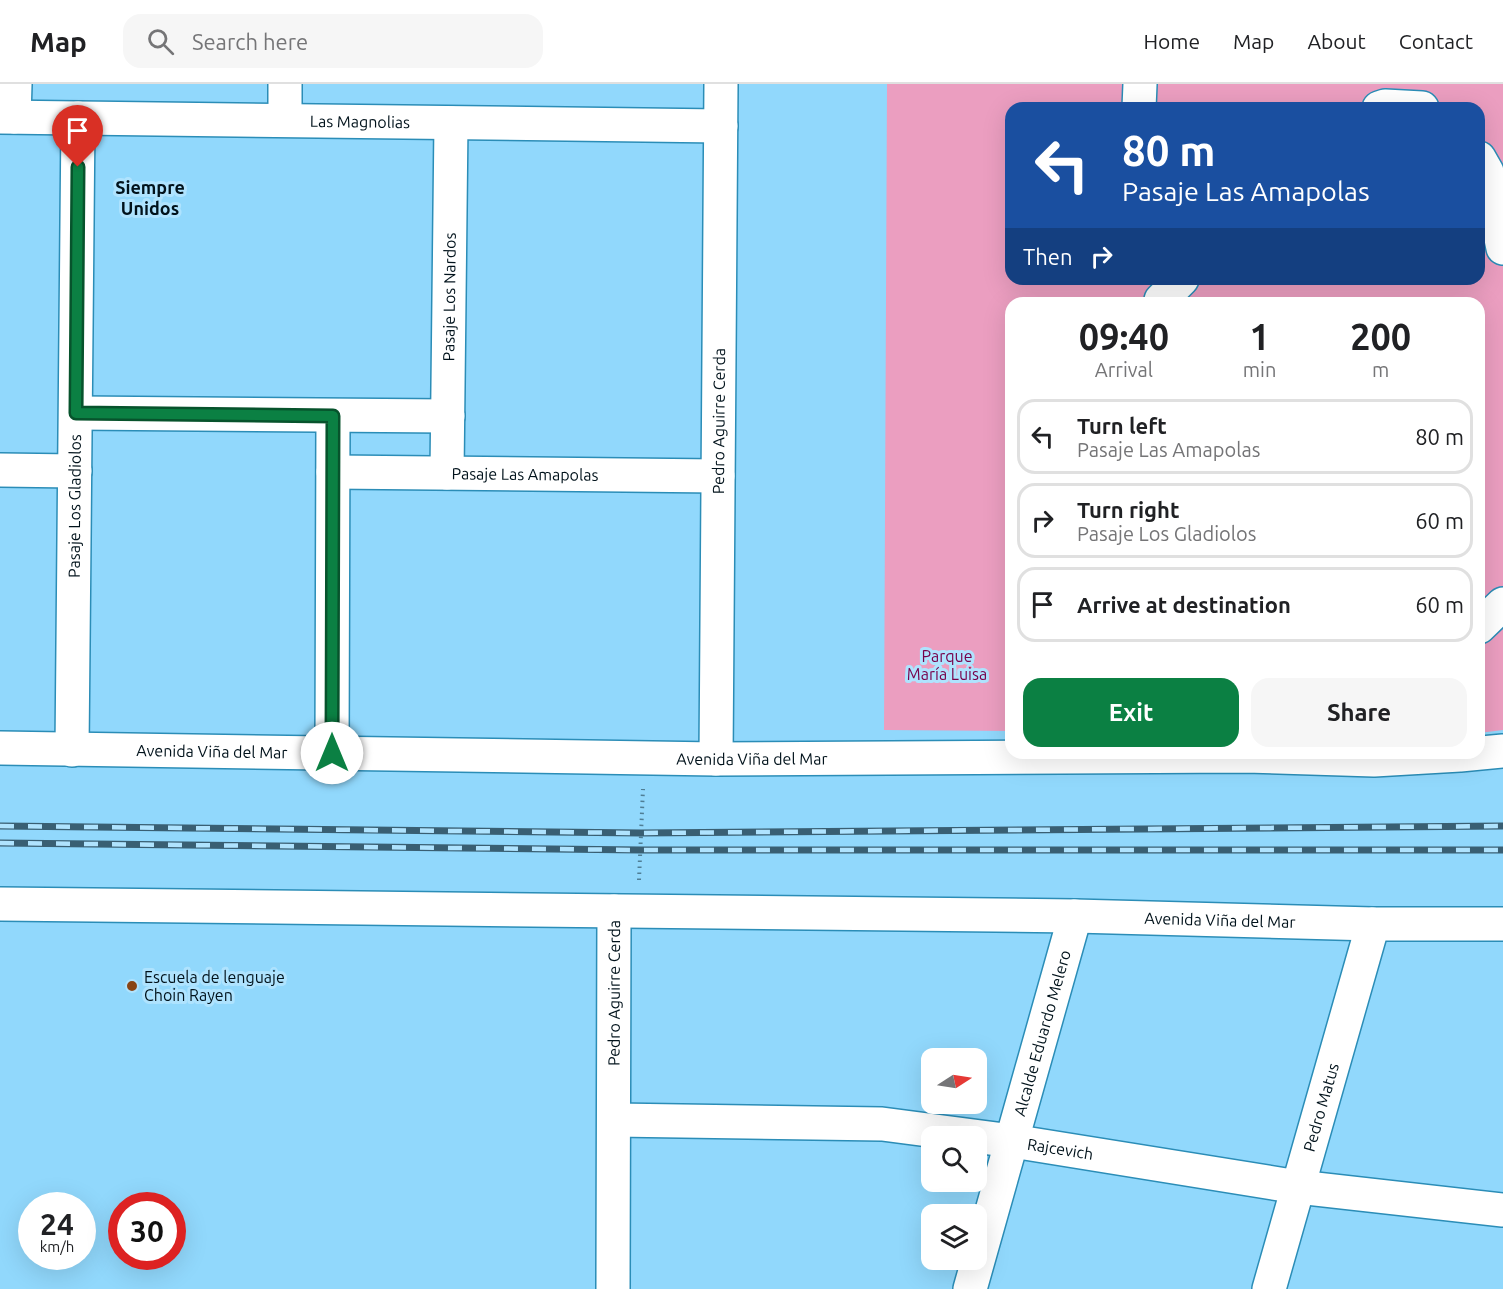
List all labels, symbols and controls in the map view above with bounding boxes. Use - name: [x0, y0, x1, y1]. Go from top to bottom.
- search box: [123, 14, 543, 68]
- icon: search: [144, 25, 177, 58]
- text: Map: [30, 26, 87, 57]
- text: Search here: [192, 29, 308, 54]
- text: Home: [1143, 29, 1200, 53]
- text: Map: [1233, 29, 1274, 53]
- text: About: [1307, 29, 1366, 53]
- text: Contact: [1399, 29, 1473, 53]
- pin: [52, 105, 103, 167]
- street label: Las Magnolias: [310, 112, 410, 131]
- icon: arrive: [61, 114, 94, 147]
- icon: left: [1023, 126, 1101, 204]
- text: 80 m: [1122, 127, 1216, 174]
- text: Pasaje Las Amapolas: [1122, 176, 1370, 206]
- district label: Siempre Unidos: [115, 177, 185, 218]
- street label: Pasaje Los Nardos: [439, 232, 459, 362]
- icon: right: [1085, 240, 1118, 273]
- text: Then: [1023, 244, 1073, 269]
- text: 09:40: [1079, 316, 1169, 357]
- text: 1: [1249, 316, 1270, 357]
- text: 200: [1350, 316, 1411, 357]
- street label: Pedro Aguirre Cerda: [709, 348, 728, 494]
- text: Arrival: [1095, 358, 1153, 381]
- text: min: [1243, 358, 1276, 381]
- text: m: [1372, 358, 1389, 381]
- text: Turn left: [1077, 413, 1167, 438]
- icon: left: [1026, 420, 1059, 453]
- text: 80 m: [1415, 424, 1464, 449]
- street label: Pasaje Los Gladiolos: [65, 434, 84, 578]
- text: Pasaje Las Amapolas: [1077, 438, 1260, 461]
- street label: Pasaje Las Amapolas: [451, 464, 599, 484]
- text: Turn right: [1077, 497, 1179, 522]
- icon: right: [1026, 504, 1059, 537]
- text: 60 m: [1415, 508, 1464, 533]
- text: Pasaje Los Gladiolos: [1077, 522, 1256, 545]
- icon: arrive: [1026, 588, 1059, 621]
- text: Arrive at destination: [1077, 592, 1291, 617]
- text: 60 m: [1415, 592, 1464, 617]
- park label: Parque María Luisa: [907, 647, 987, 683]
- button: Exit: [1023, 678, 1239, 747]
- button: Share: [1251, 678, 1467, 747]
- position arrow: [300, 721, 364, 785]
- street label: Avenida Viña del Mar: [136, 741, 288, 761]
- street label: Avenida Viña del Mar: [676, 749, 828, 768]
- street label: Avenida Viña del Mar: [1144, 909, 1296, 931]
- street label: Pedro Aguirre Cerda: [605, 920, 623, 1066]
- street label: Alcalde Eduardo Melero: [1010, 948, 1074, 1118]
- place label: Escuela de lenguaje Choin Rayen: [144, 968, 285, 1004]
- marker: Escuela de lenguaje Choin Rayen: [125, 979, 139, 993]
- north arrow: [921, 1048, 987, 1114]
- map controls: [921, 1048, 987, 1270]
- street label: Pedro Matus: [1300, 1061, 1342, 1154]
- button: search: [921, 1126, 987, 1192]
- street label: Rajcevich: [1026, 1135, 1095, 1163]
- speed limit sign: 30: [108, 1192, 186, 1270]
- button: layers: [921, 1204, 987, 1270]
- text: 24: [40, 1207, 74, 1241]
- text: km/h: [40, 1238, 74, 1255]

